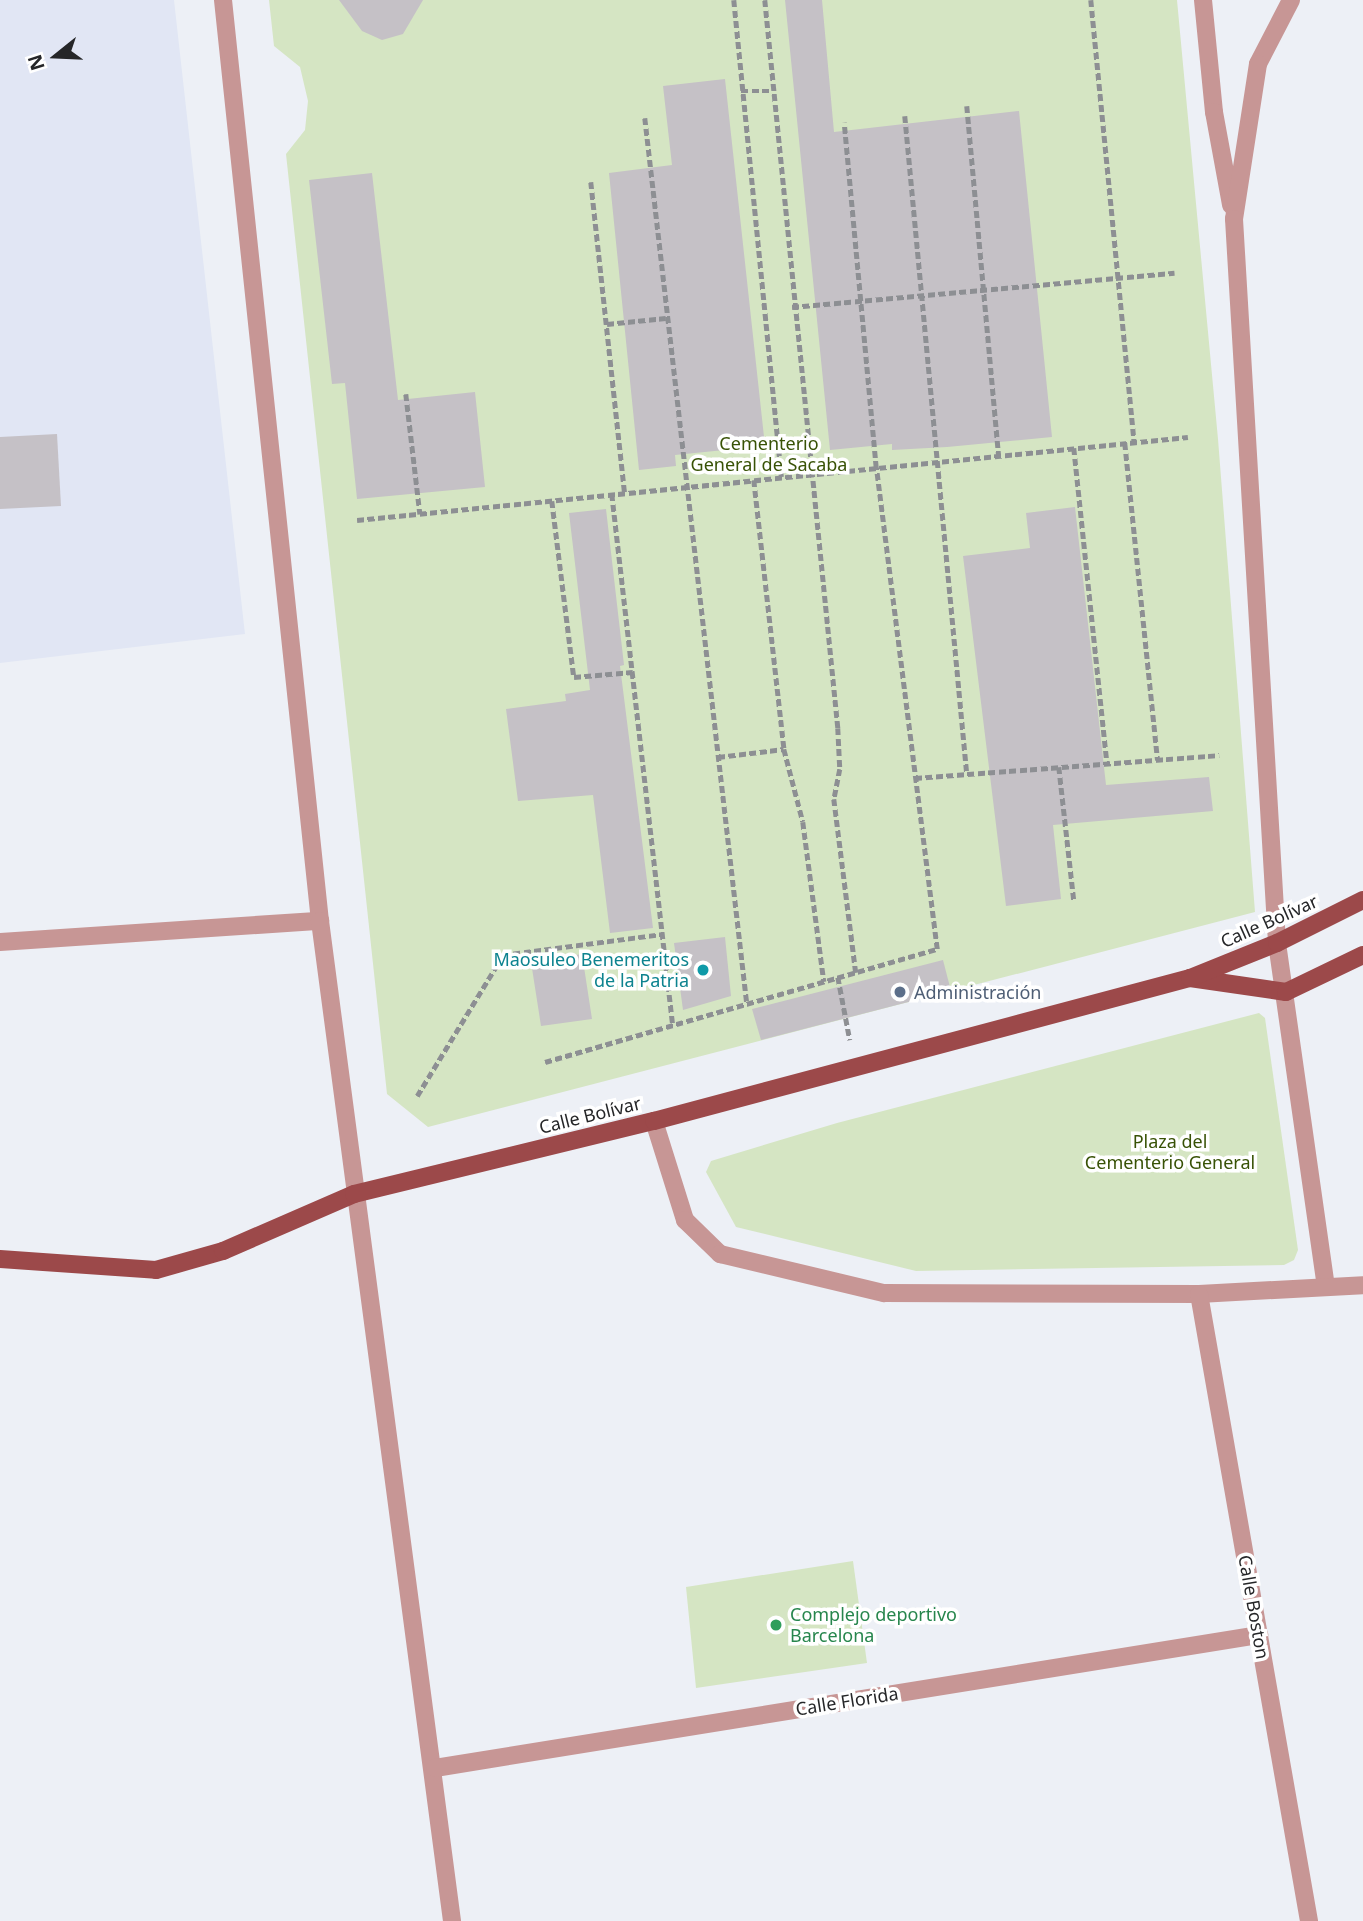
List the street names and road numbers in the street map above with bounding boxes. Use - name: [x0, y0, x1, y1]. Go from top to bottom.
- street label: Calle Bolívar: [1217, 890, 1321, 952]
- street label: Calle Bolívar: [537, 1092, 643, 1138]
- street label: Calle Boston: [1234, 1553, 1274, 1661]
- street label: Calle Florida: [794, 1682, 900, 1720]

